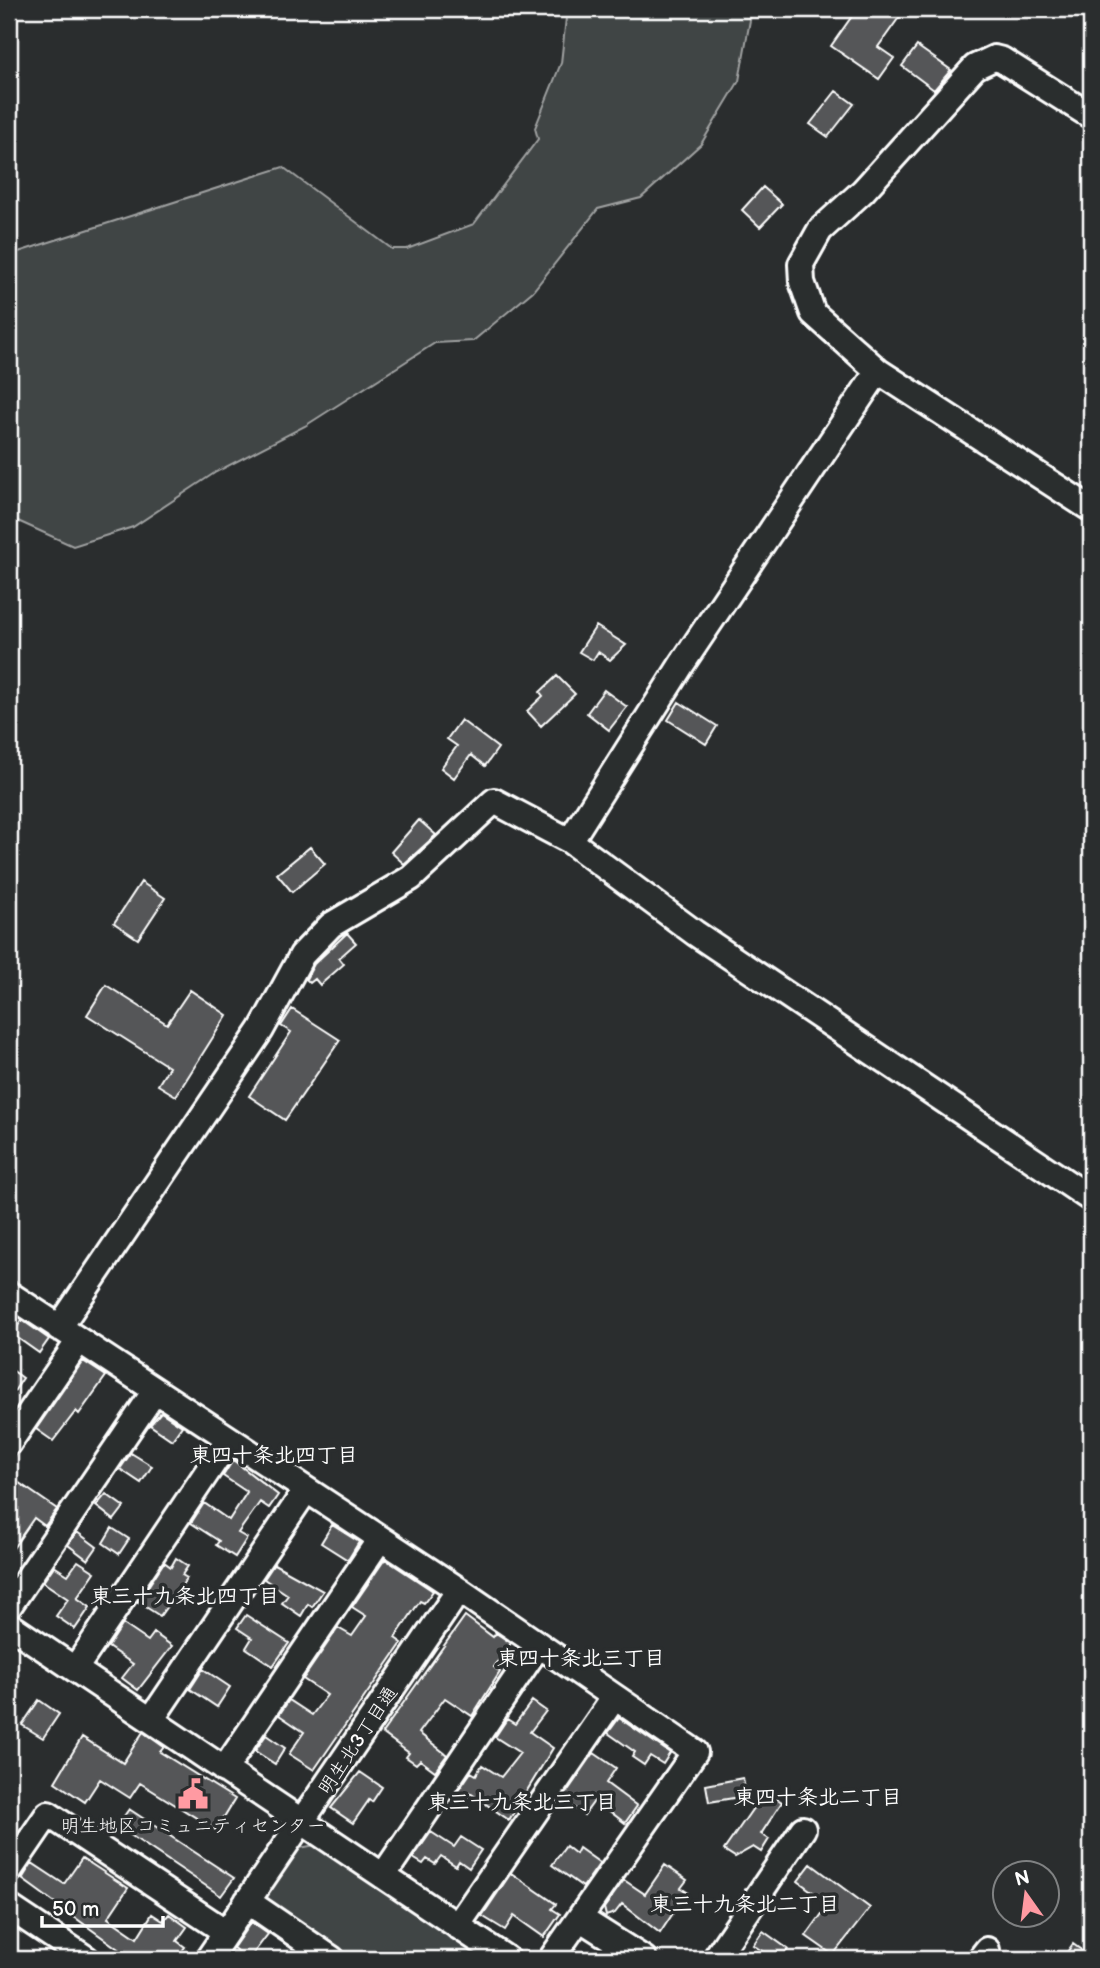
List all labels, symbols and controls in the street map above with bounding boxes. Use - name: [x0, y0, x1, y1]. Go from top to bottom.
- district label: 東四十条北四丁目: [190, 1443, 358, 1468]
- district label: 東三十九条北四丁目: [91, 1584, 280, 1609]
- district label: 東四十条北三丁目: [497, 1646, 665, 1671]
- street label: 明生北3丁目通: [314, 1682, 403, 1799]
- public building icon: 明生地区コミュニティセンター: [176, 1777, 210, 1811]
- district label: 東四十条北二丁目: [734, 1785, 902, 1810]
- district label: 東三十九条北三丁目: [428, 1790, 617, 1815]
- place label: 明生地区コミュニティセンター: [60, 1815, 326, 1838]
- north arrow: [992, 1860, 1062, 1930]
- text: N: [1013, 1866, 1032, 1892]
- scale bar: [42, 1884, 163, 1928]
- district label: 東三十九条北二丁目: [651, 1892, 840, 1917]
- text: 50 m: [52, 1897, 99, 1922]

